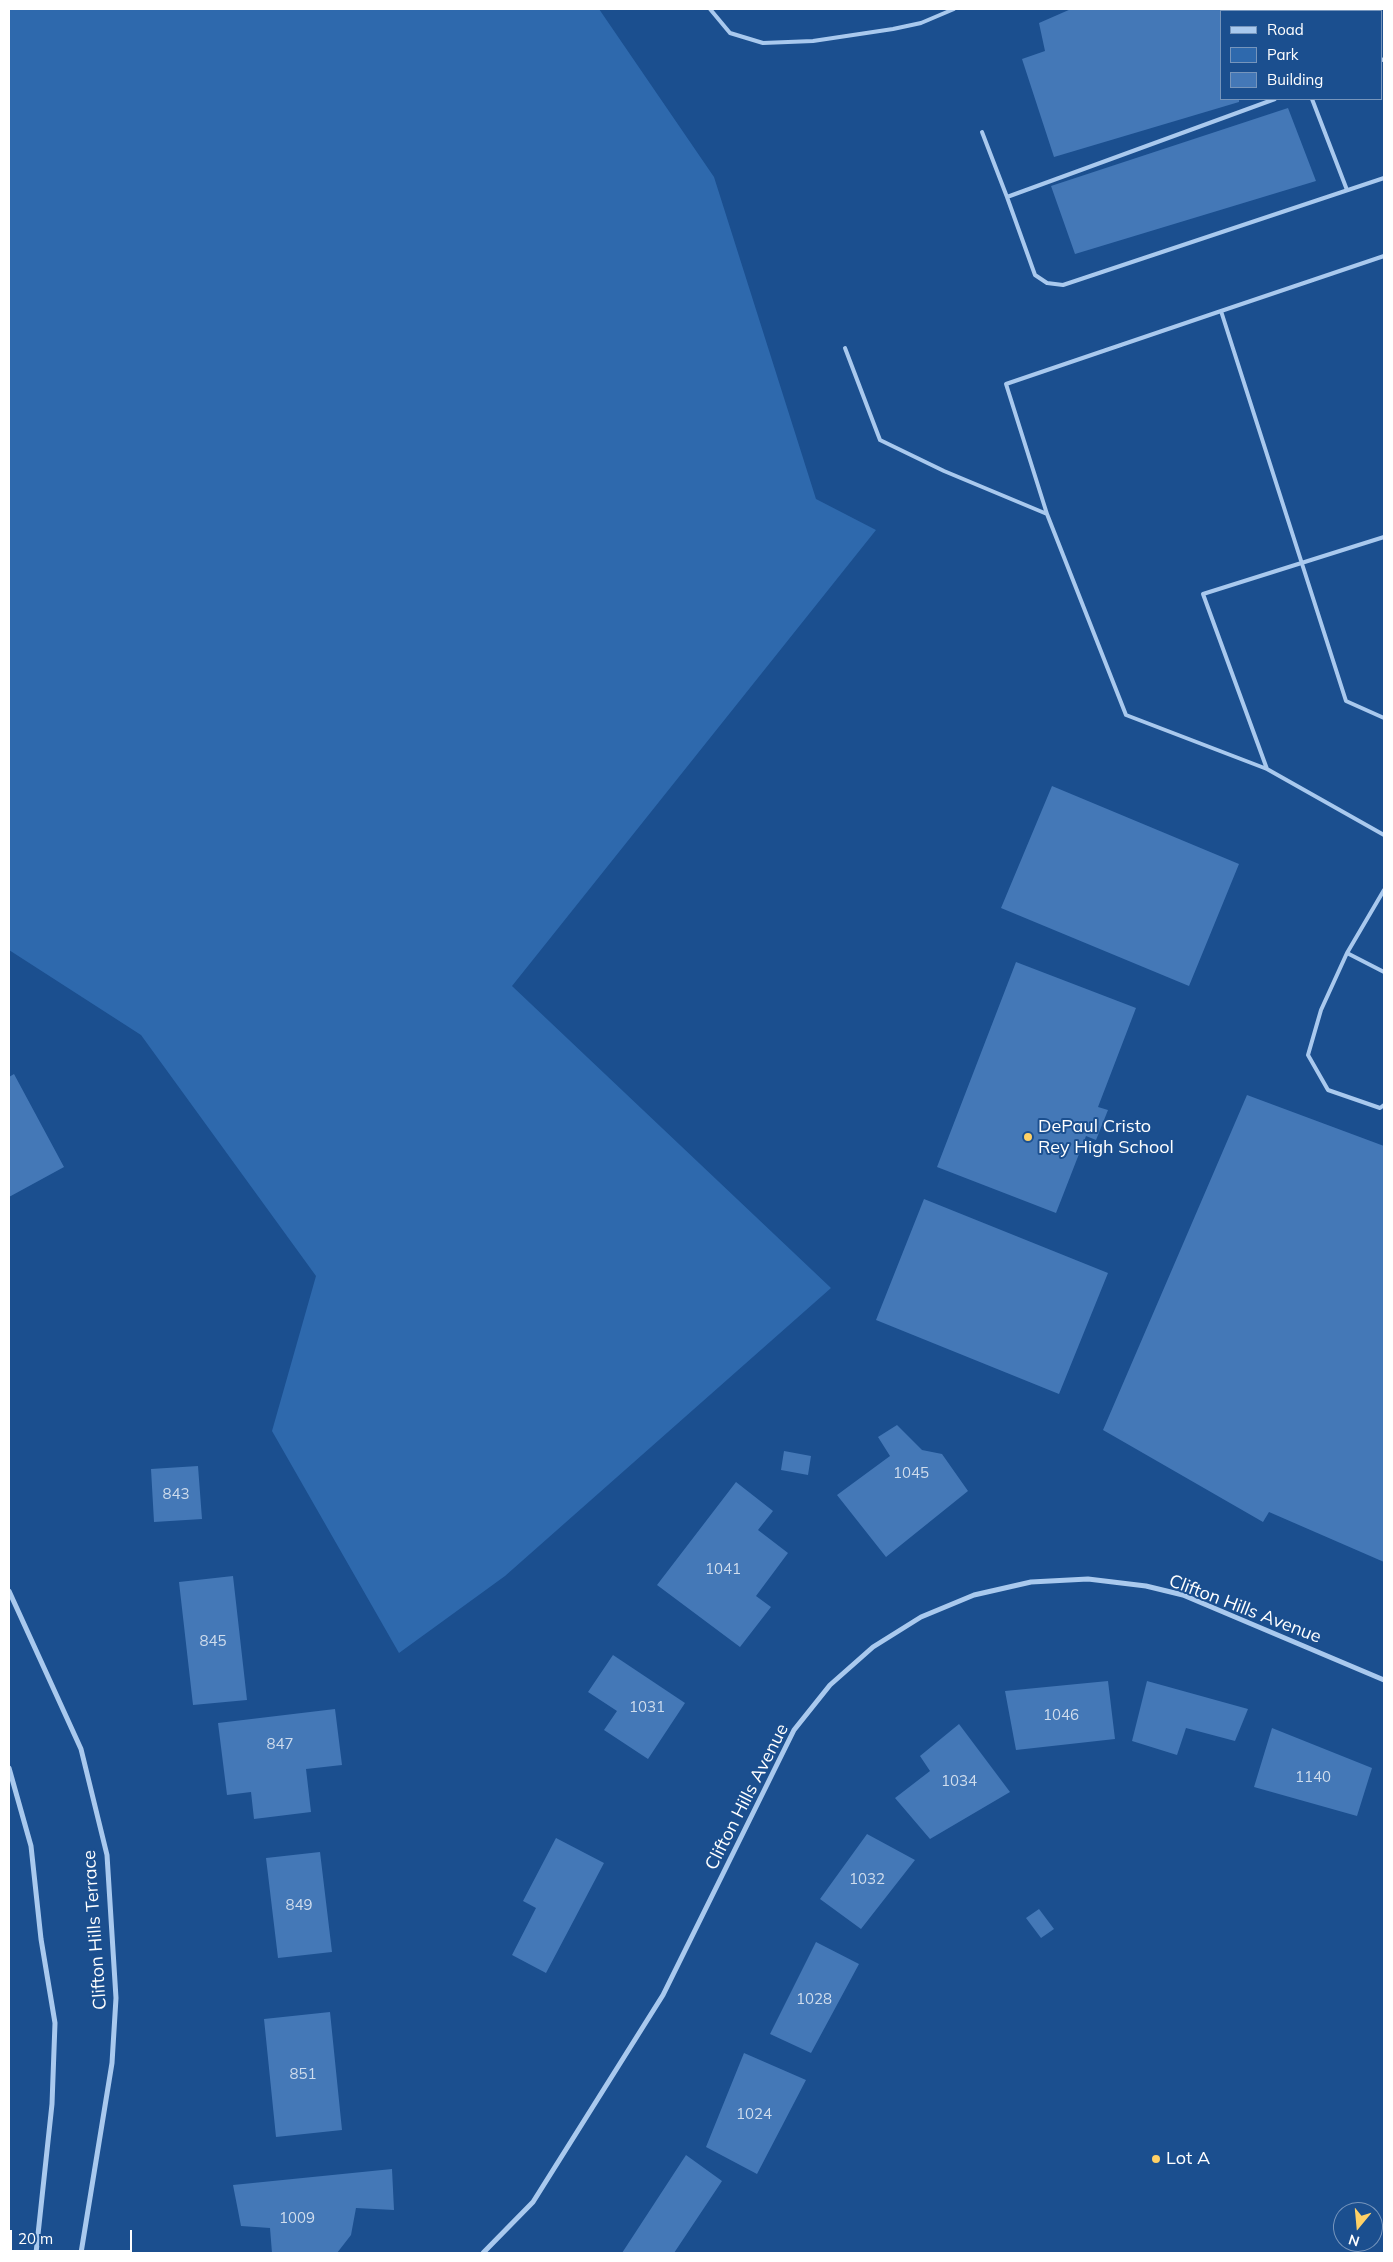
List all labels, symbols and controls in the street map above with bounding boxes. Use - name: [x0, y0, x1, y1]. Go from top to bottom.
- legend: [1220, 10, 1383, 100]
- text: Road: [1267, 20, 1304, 39]
- text: Park: [1267, 45, 1299, 64]
- text: Building: [1267, 70, 1323, 89]
- place label: DePaul Cristo Rey High School: [1038, 1116, 1174, 1158]
- marker: DePaul Cristo Rey High School: [1022, 1131, 1034, 1143]
- house number: 1045: [893, 1464, 929, 1482]
- house number: 843: [163, 1485, 189, 1503]
- house number: 1041: [705, 1560, 741, 1578]
- street label: Clifton Hills Avenue: [1166, 1570, 1324, 1648]
- house number: 845: [200, 1632, 226, 1650]
- house number: 1031: [629, 1698, 665, 1716]
- house number: 1046: [1043, 1706, 1079, 1724]
- street label: Clifton Hills Avenue: [701, 1720, 793, 1874]
- house number: 847: [267, 1735, 293, 1753]
- house number: 1140: [1295, 1768, 1331, 1786]
- house number: 1034: [941, 1772, 977, 1790]
- street label: Clifton Hills Terrace: [79, 1849, 111, 2011]
- house number: 1032: [849, 1870, 885, 1888]
- house number: 849: [286, 1896, 312, 1914]
- house number: 1028: [796, 1990, 832, 2008]
- house number: 851: [290, 2065, 316, 2083]
- house number: 1024: [736, 2105, 772, 2123]
- place label: Lot A: [1166, 2148, 1210, 2170]
- marker: Lot A: [1150, 2153, 1162, 2165]
- north arrow: [1333, 2202, 1383, 2252]
- house number: 1009: [279, 2209, 315, 2227]
- scale bar: [12, 2220, 135, 2252]
- text: 20 m: [18, 2229, 53, 2248]
- text: N: [1346, 2230, 1362, 2251]

